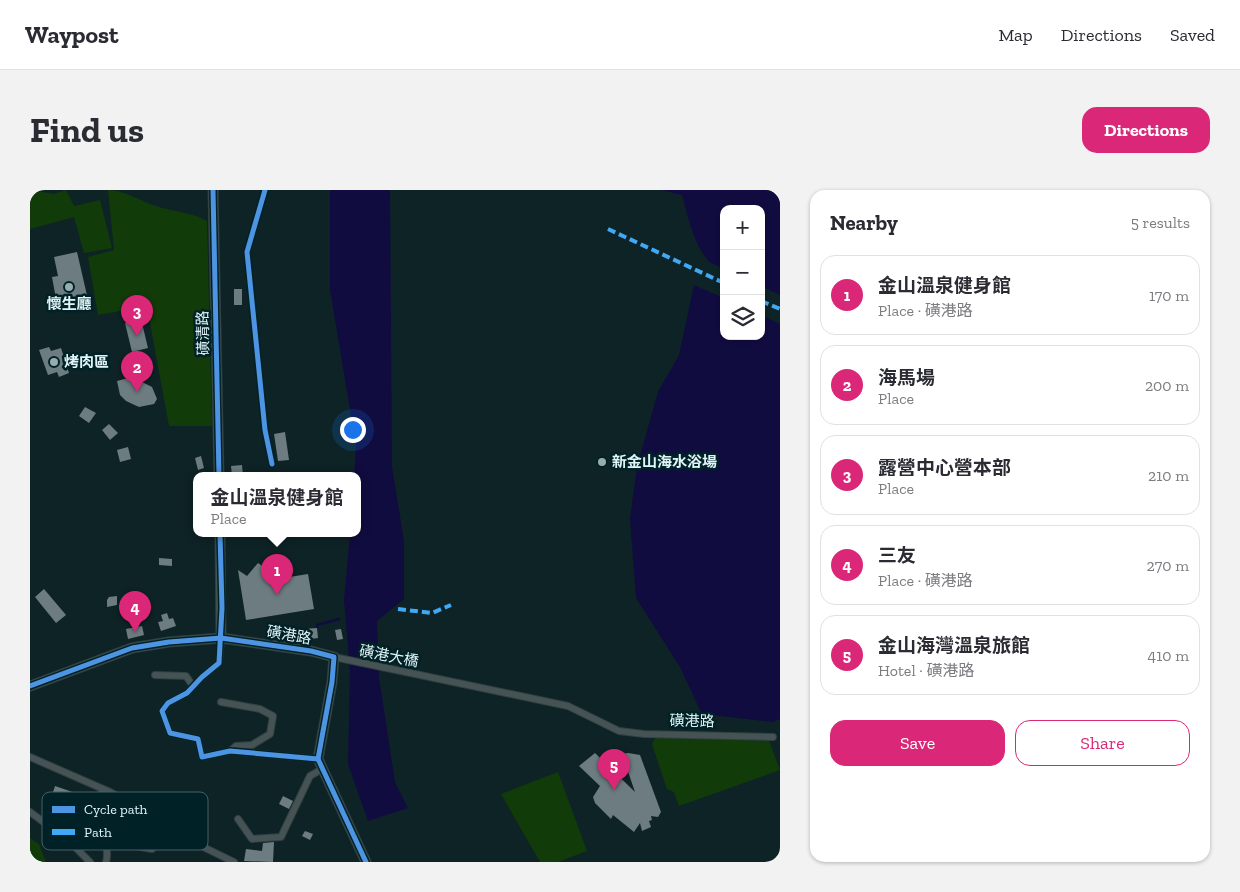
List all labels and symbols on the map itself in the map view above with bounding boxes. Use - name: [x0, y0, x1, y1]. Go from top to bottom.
- marker: 懷生廳: [63, 281, 75, 293]
- place label: 懷生廳: [46, 295, 92, 313]
- pin: 3: [121, 295, 153, 336]
- street label: 磺清路: [194, 310, 212, 356]
- pin: 2: [121, 351, 153, 392]
- place label: 烤肉區: [64, 353, 109, 371]
- marker: 烤肉區: [48, 356, 60, 368]
- your location: [340, 417, 366, 443]
- place label: 新金山海水浴場: [612, 453, 717, 471]
- marker: 新金山海水浴場: [596, 456, 608, 468]
- pin: 1: [261, 554, 293, 595]
- pin: 4: [119, 591, 151, 632]
- street label: 磺港路: [265, 622, 313, 648]
- street label: 磺港大橋: [358, 641, 420, 671]
- street label: 磺港路: [669, 712, 715, 730]
- pin: 5: [598, 749, 630, 790]
- legend: [42, 792, 208, 850]
- text: Cycle path: [84, 801, 148, 818]
- text: Path: [84, 824, 112, 841]

